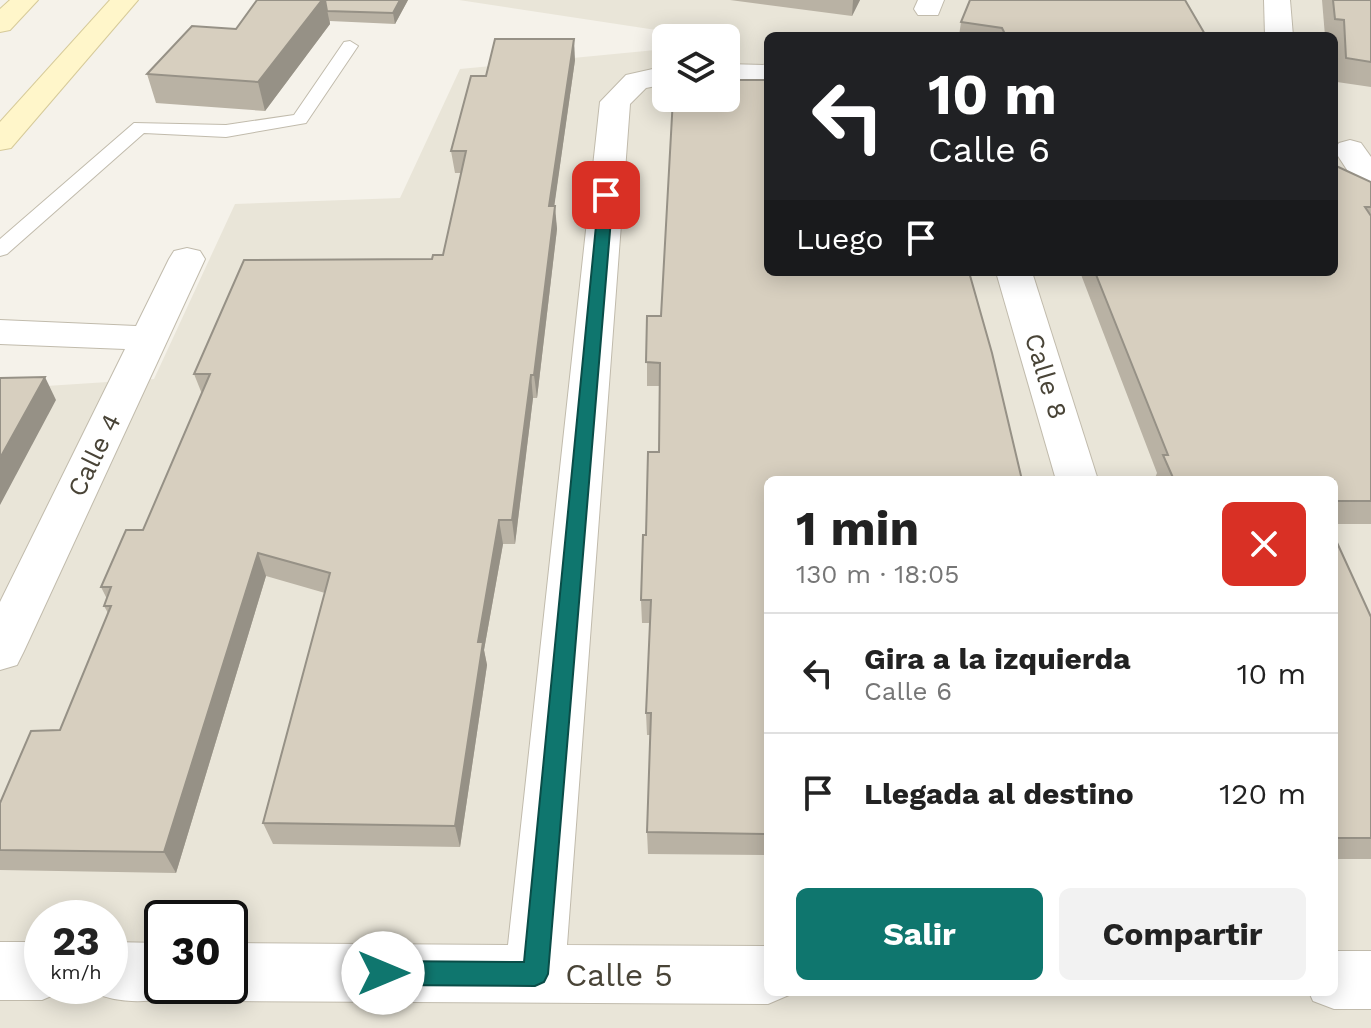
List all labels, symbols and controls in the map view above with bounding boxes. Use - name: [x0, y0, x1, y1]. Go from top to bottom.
- map controls: [652, 24, 740, 112]
- button: layers: [652, 24, 740, 112]
- text: 10 m: [928, 62, 1057, 128]
- icon: left: [796, 64, 900, 168]
- text: Calle 6: [928, 129, 1050, 171]
- pin: [572, 161, 640, 229]
- icon: arrive: [584, 173, 628, 217]
- icon: arrive: [899, 216, 943, 260]
- text: Luego: [796, 221, 883, 256]
- street label: Calle 8: [1019, 329, 1073, 423]
- street label: Calle 4: [61, 409, 127, 501]
- text: 1 min: [796, 500, 919, 557]
- button: close: [1222, 502, 1306, 586]
- text: 130 m · 18:05: [796, 559, 959, 589]
- text: Gira a la izquierda: [864, 641, 1131, 676]
- icon: left: [796, 651, 840, 695]
- text: 10 m: [1237, 656, 1306, 691]
- text: Calle 6: [864, 676, 952, 706]
- icon: arrive: [796, 771, 840, 815]
- text: Llegada al destino: [864, 776, 1134, 811]
- text: 120 m: [1219, 776, 1306, 811]
- button: Salir: [796, 888, 1043, 980]
- button: Compartir: [1059, 888, 1306, 980]
- speed limit sign: 30: [144, 900, 248, 1004]
- text: 23: [52, 918, 100, 965]
- position arrow: [341, 931, 425, 1015]
- street label: Calle 5: [565, 956, 673, 994]
- text: km/h: [50, 960, 102, 984]

